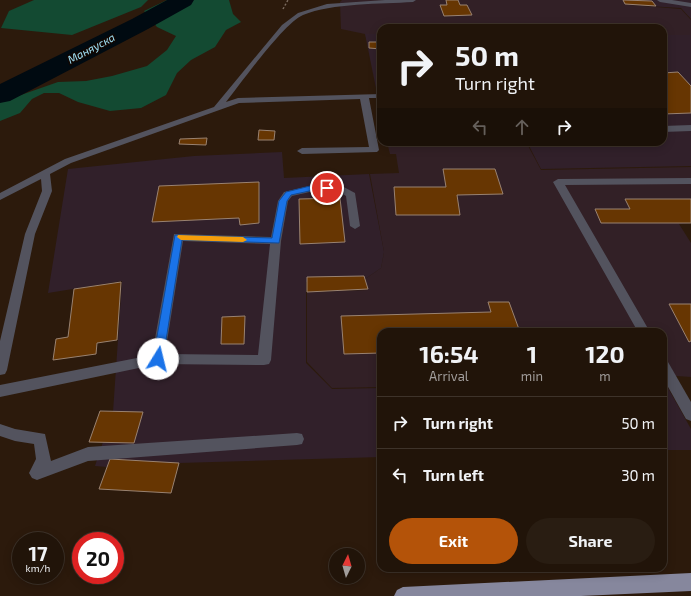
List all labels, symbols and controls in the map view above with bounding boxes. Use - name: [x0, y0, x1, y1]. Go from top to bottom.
- water label: Маняуска: [65, 30, 117, 66]
- text: 50 m: [455, 38, 519, 72]
- icon: right: [389, 40, 441, 92]
- text: Turn right: [455, 72, 535, 94]
- icon: left: [469, 116, 491, 138]
- icon: ahead: [511, 116, 533, 138]
- icon: right: [553, 116, 575, 138]
- pin: [310, 171, 344, 205]
- icon: arrive: [316, 177, 338, 199]
- position arrow: [137, 338, 179, 380]
- text: 16:54: [419, 339, 479, 368]
- text: 1: [527, 339, 537, 368]
- text: 120: [585, 339, 625, 368]
- text: Arrival: [429, 368, 469, 384]
- text: min: [521, 368, 543, 384]
- text: m: [599, 368, 611, 384]
- icon: right: [389, 412, 411, 434]
- text: Turn right: [423, 414, 493, 432]
- text: 50 m: [621, 414, 655, 432]
- icon: left: [389, 464, 411, 486]
- text: Turn left: [423, 466, 484, 484]
- text: 30 m: [621, 466, 655, 484]
- button: Exit: [389, 518, 518, 564]
- button: Share: [526, 518, 655, 564]
- speed limit sign: 20: [72, 532, 124, 584]
- text: 17: [28, 541, 48, 565]
- north arrow: [329, 548, 365, 584]
- map controls: [329, 548, 365, 584]
- text: km/h: [26, 562, 50, 574]

